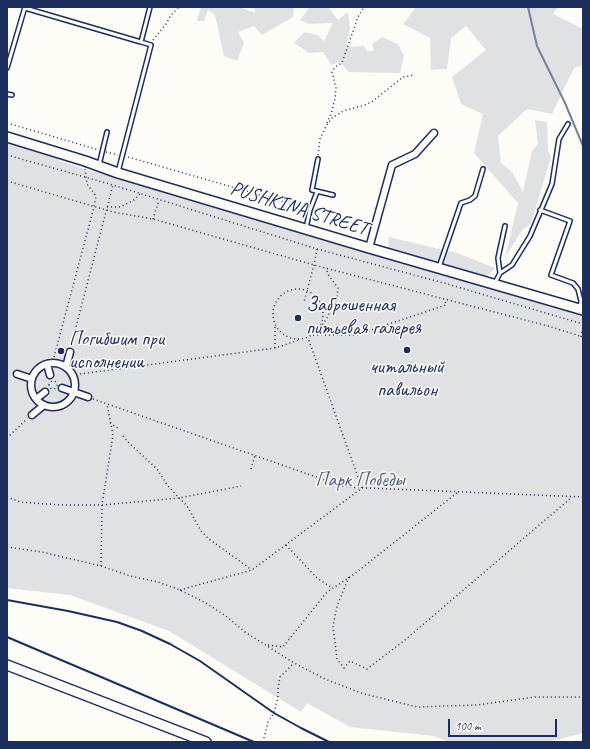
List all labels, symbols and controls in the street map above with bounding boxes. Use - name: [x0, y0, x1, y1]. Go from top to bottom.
- street label: PUSHKINA STREET: [227, 177, 371, 241]
- place label: Заброшенная питьевая галерея: [306, 294, 421, 341]
- marker: Заброшенная питьевая галерея: [293, 313, 303, 323]
- place label: Погибшим при исполнении: [69, 328, 164, 375]
- marker: читальный павильон: [402, 345, 412, 355]
- marker: Погибшим при исполнении: [56, 346, 66, 356]
- place label: читальный павильон: [370, 356, 444, 403]
- park label: Парк Победы: [315, 469, 405, 493]
- scale bar: [450, 711, 559, 737]
- text: 100 m: [455, 718, 481, 734]

